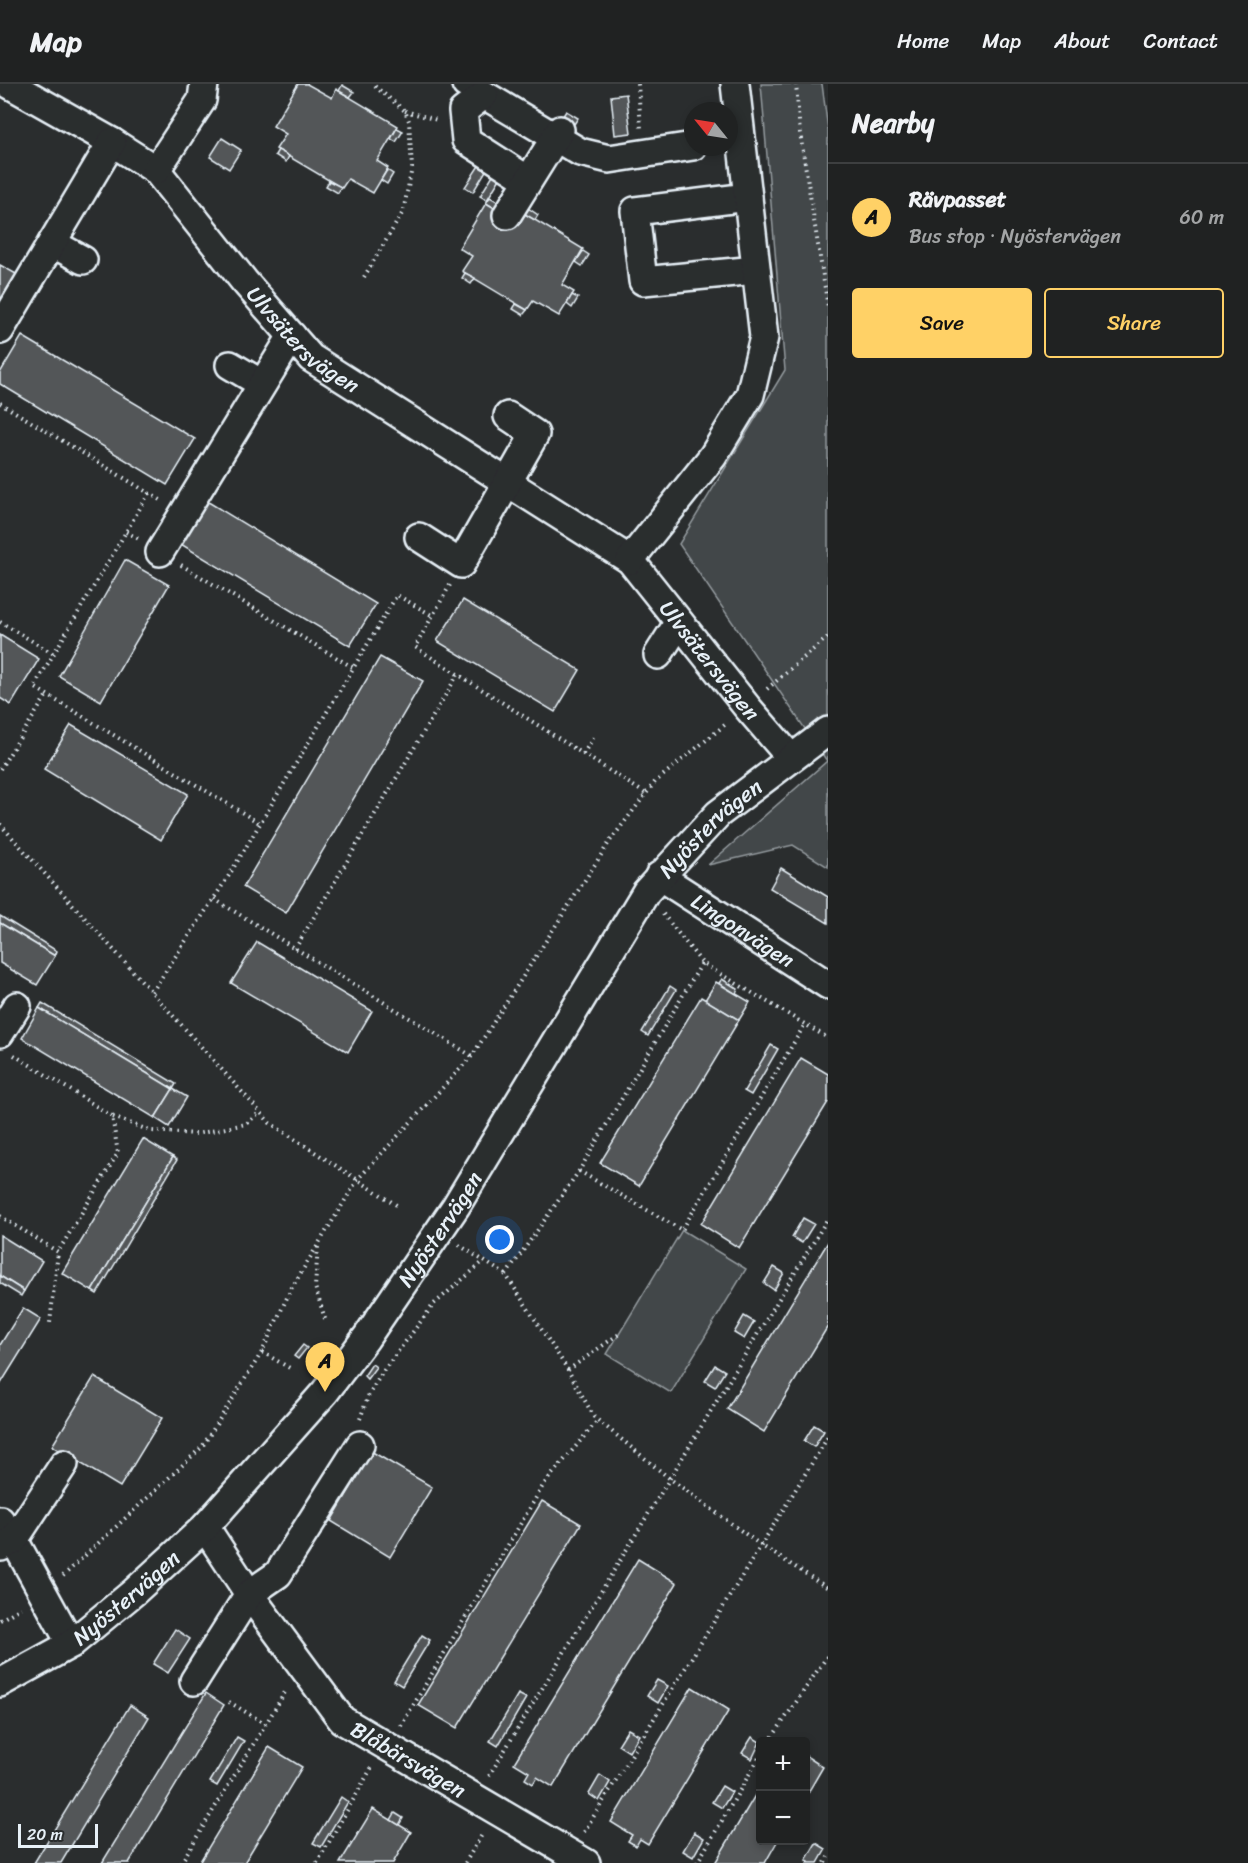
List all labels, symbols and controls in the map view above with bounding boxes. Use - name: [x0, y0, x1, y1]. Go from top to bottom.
- text: Map: [30, 17, 82, 66]
- text: Home: [897, 22, 949, 60]
- text: Map: [982, 22, 1021, 60]
- text: About: [1054, 22, 1111, 60]
- text: Contact: [1144, 22, 1218, 60]
- text: Nearby: [852, 100, 934, 146]
- north arrow: [684, 102, 738, 156]
- text: Rävpasset: [909, 180, 1006, 219]
- text: A: [865, 200, 878, 235]
- text: 60 m: [1179, 200, 1224, 235]
- text: Bus stop · Nyöstervägen: [909, 219, 1121, 254]
- street label: Ulvsätersvägen: [237, 277, 368, 404]
- button: Save: [852, 288, 1032, 358]
- button: Share: [1044, 288, 1224, 358]
- street label: Ulvsätersvägen: [649, 591, 771, 730]
- street label: Nyöstervägen: [648, 768, 771, 887]
- street label: Lingonvägen: [683, 882, 803, 978]
- street label: Nyöstervägen: [387, 1163, 493, 1295]
- your location: [485, 1225, 514, 1254]
- pin: A: [306, 1342, 344, 1392]
- street label: Nyöstervägen: [63, 1539, 189, 1655]
- street label: Blåbärsvägen: [343, 1710, 474, 1808]
- map controls: [756, 1737, 810, 1845]
- button: +: [756, 1737, 810, 1791]
- button: −: [756, 1791, 810, 1845]
- text: 20 m: [27, 1820, 63, 1849]
- scale bar: [18, 1821, 98, 1848]

